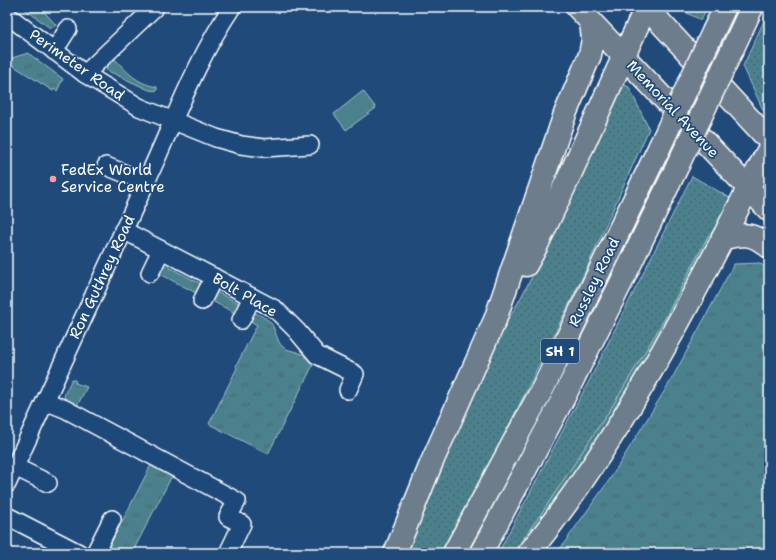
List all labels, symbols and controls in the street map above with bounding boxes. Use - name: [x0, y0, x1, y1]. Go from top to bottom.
- street label: Perimeter Road: [25, 25, 129, 106]
- street label: Memorial Avenue: [622, 56, 724, 162]
- place label: FedEx World Service Centre: [61, 160, 165, 197]
- marker: FedEx World Service Centre: [48, 174, 58, 184]
- street label: Ron Guthrey Road: [64, 211, 140, 342]
- street label: Russley Road: [564, 234, 624, 330]
- street label: Bolt Place: [209, 268, 281, 322]
- road number: SH 1: [541, 339, 579, 363]

